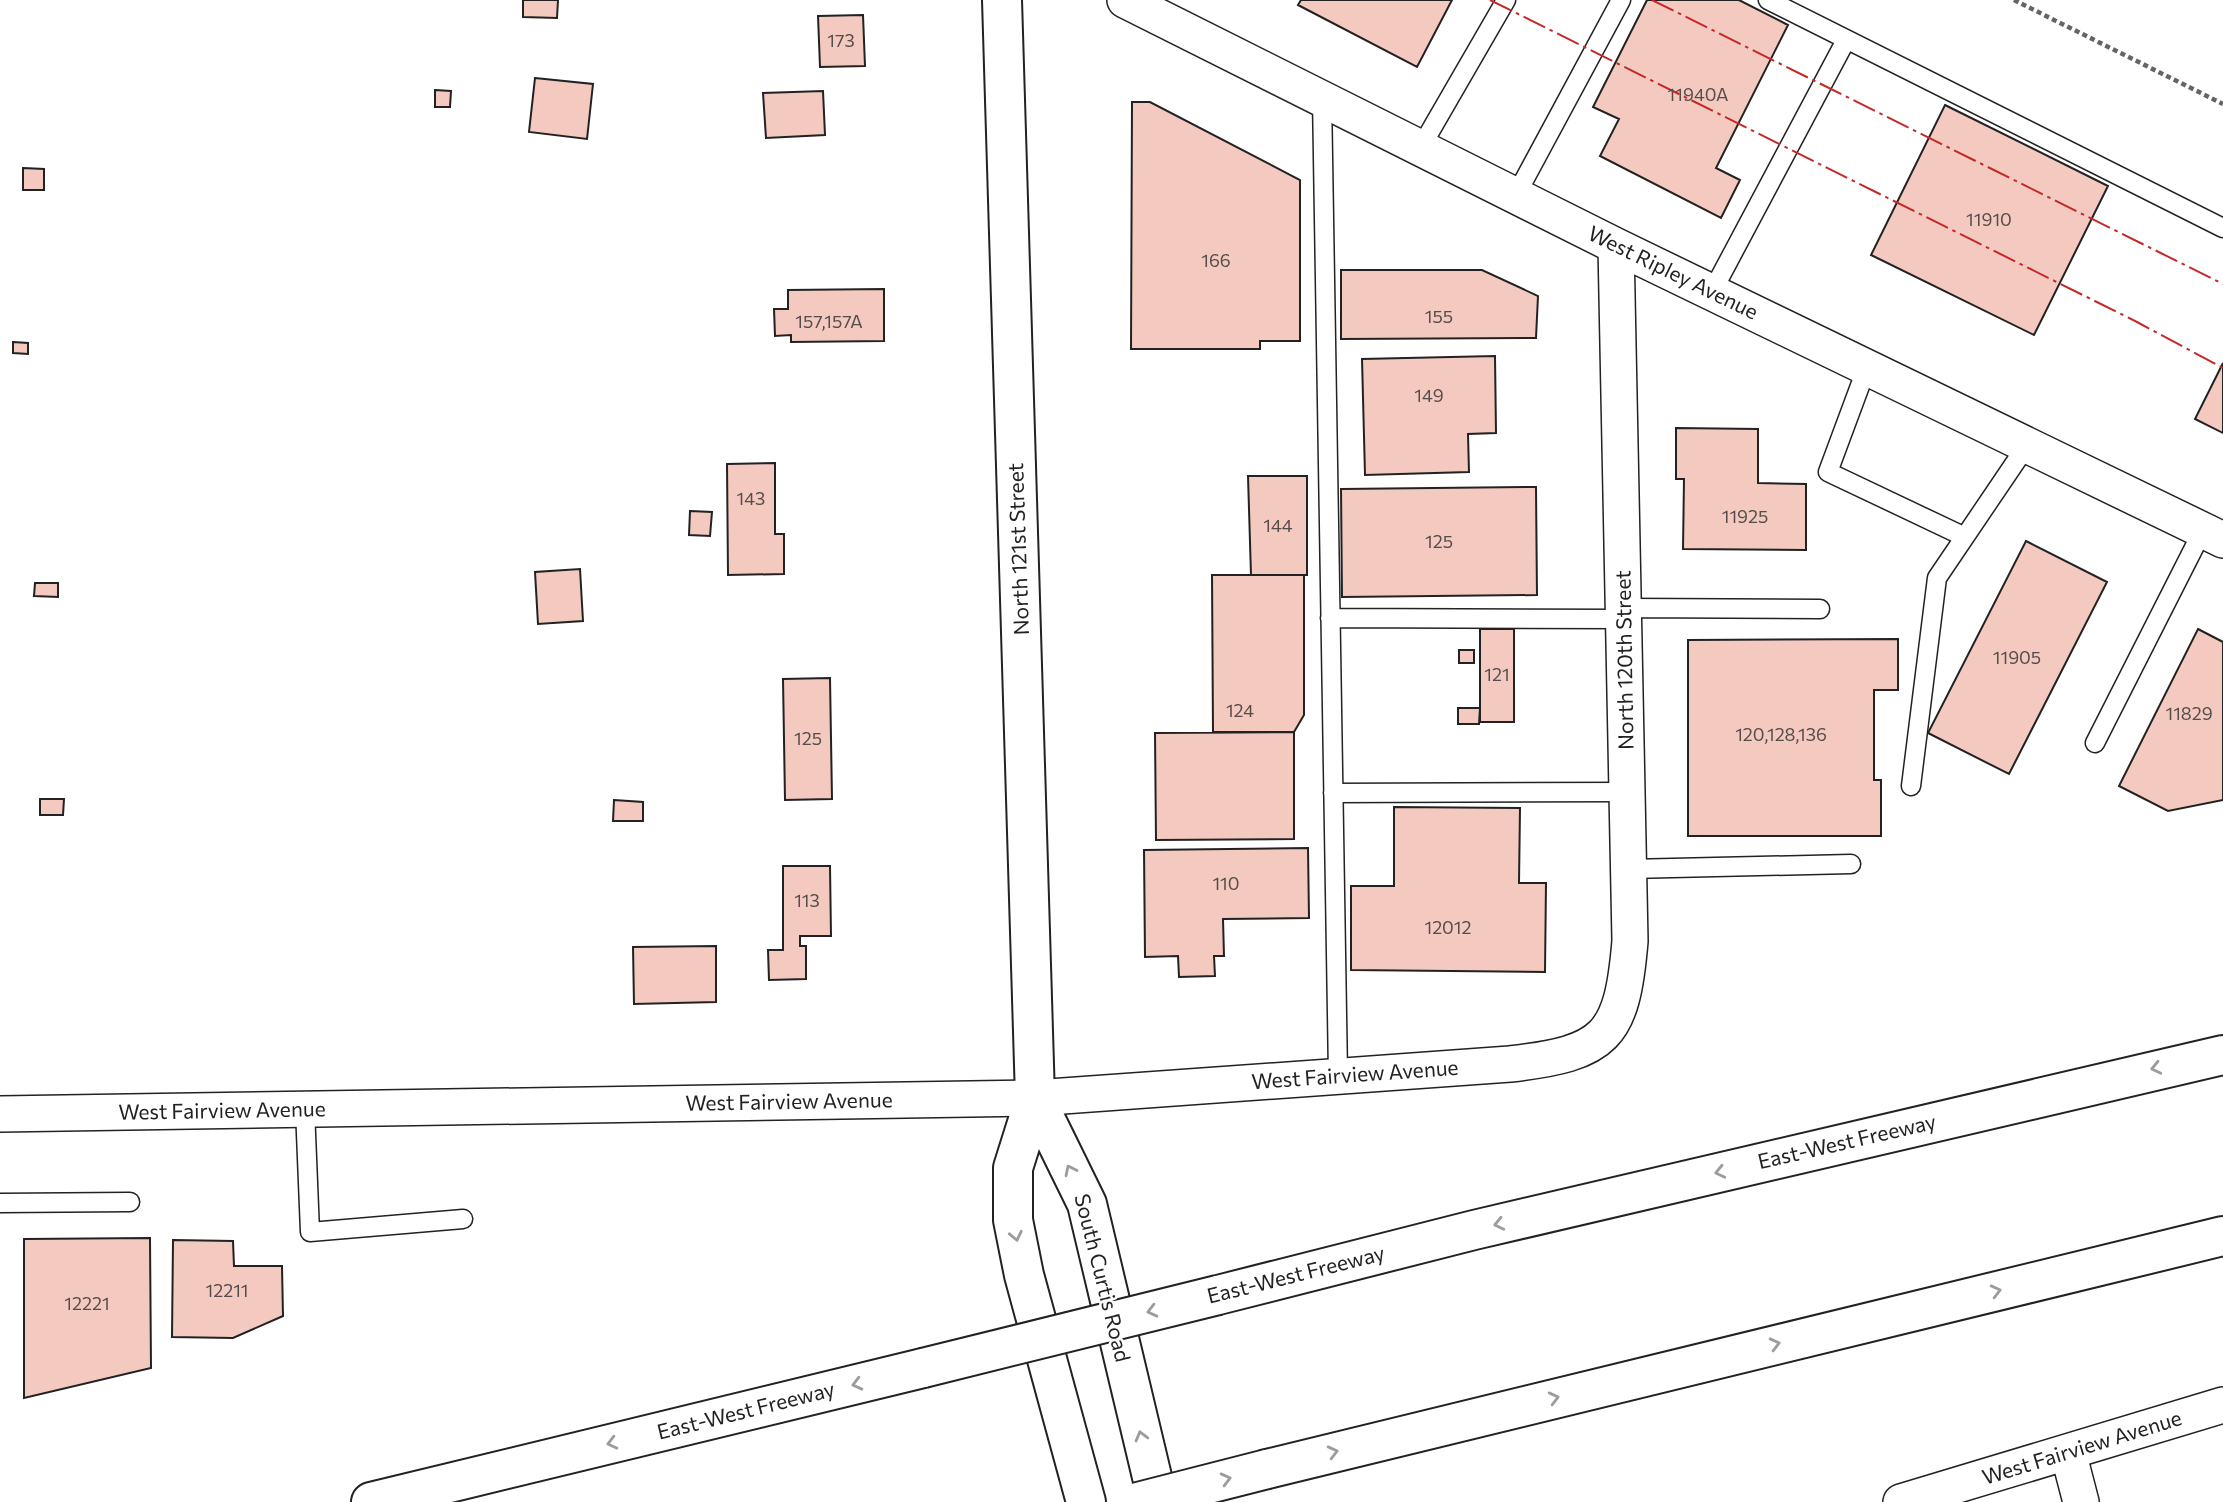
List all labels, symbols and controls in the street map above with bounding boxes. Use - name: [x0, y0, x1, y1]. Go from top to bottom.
- house number: 173: [827, 29, 855, 51]
- house number: 11940A: [1668, 83, 1728, 105]
- house number: 11910: [1966, 208, 2012, 230]
- street label: West Ripley Avenue: [1585, 220, 1763, 324]
- house number: 166: [1201, 249, 1231, 271]
- house number: 155: [1425, 305, 1453, 327]
- house number: 157,157A: [795, 310, 863, 332]
- house number: 149: [1414, 384, 1444, 406]
- street label: North 121st Street: [1002, 462, 1033, 636]
- house number: 143: [737, 487, 765, 509]
- house number: 11925: [1722, 505, 1768, 527]
- house number: 144: [1263, 514, 1293, 536]
- house number: 125: [1425, 530, 1453, 552]
- street label: North 120th Street: [1609, 570, 1638, 750]
- house number: 11905: [1993, 646, 2041, 668]
- house number: 121: [1484, 663, 1510, 685]
- house number: 124: [1226, 699, 1254, 721]
- house number: 11829: [2165, 702, 2213, 724]
- house number: 120,128,136: [1735, 723, 1827, 745]
- house number: 125: [794, 727, 822, 749]
- house number: 110: [1212, 872, 1240, 894]
- house number: 113: [794, 889, 820, 911]
- house number: 12012: [1424, 916, 1472, 938]
- street label: West Fairview Avenue: [1251, 1054, 1459, 1093]
- one-way arrow: [2150, 1060, 2162, 1075]
- street label: West Fairview Avenue: [685, 1086, 893, 1115]
- street label: West Fairview Avenue: [118, 1095, 326, 1124]
- street label: East-West Freeway: [1755, 1108, 1938, 1173]
- one-way arrow: [1714, 1164, 1726, 1178]
- one-way arrow: [1065, 1165, 1079, 1177]
- street label: South Curtis Road: [1070, 1191, 1136, 1364]
- one-way arrow: [1493, 1216, 1505, 1231]
- one-way arrow: [1008, 1230, 1023, 1242]
- street label: East-West Freeway: [1204, 1239, 1387, 1308]
- house number: 12211: [205, 1279, 249, 1301]
- one-way arrow: [1990, 1284, 2002, 1299]
- house number: 12221: [64, 1292, 110, 1314]
- one-way arrow: [1146, 1303, 1158, 1317]
- one-way arrow: [1769, 1338, 1781, 1352]
- street label: East-West Freeway: [654, 1375, 837, 1444]
- one-way arrow: [851, 1376, 863, 1390]
- one-way arrow: [1548, 1392, 1560, 1406]
- street label: West Fairview Avenue: [1979, 1404, 2184, 1489]
- one-way arrow: [1135, 1430, 1149, 1442]
- one-way arrow: [606, 1435, 618, 1450]
- one-way arrow: [1327, 1446, 1339, 1461]
- one-way arrow: [1220, 1473, 1232, 1487]

